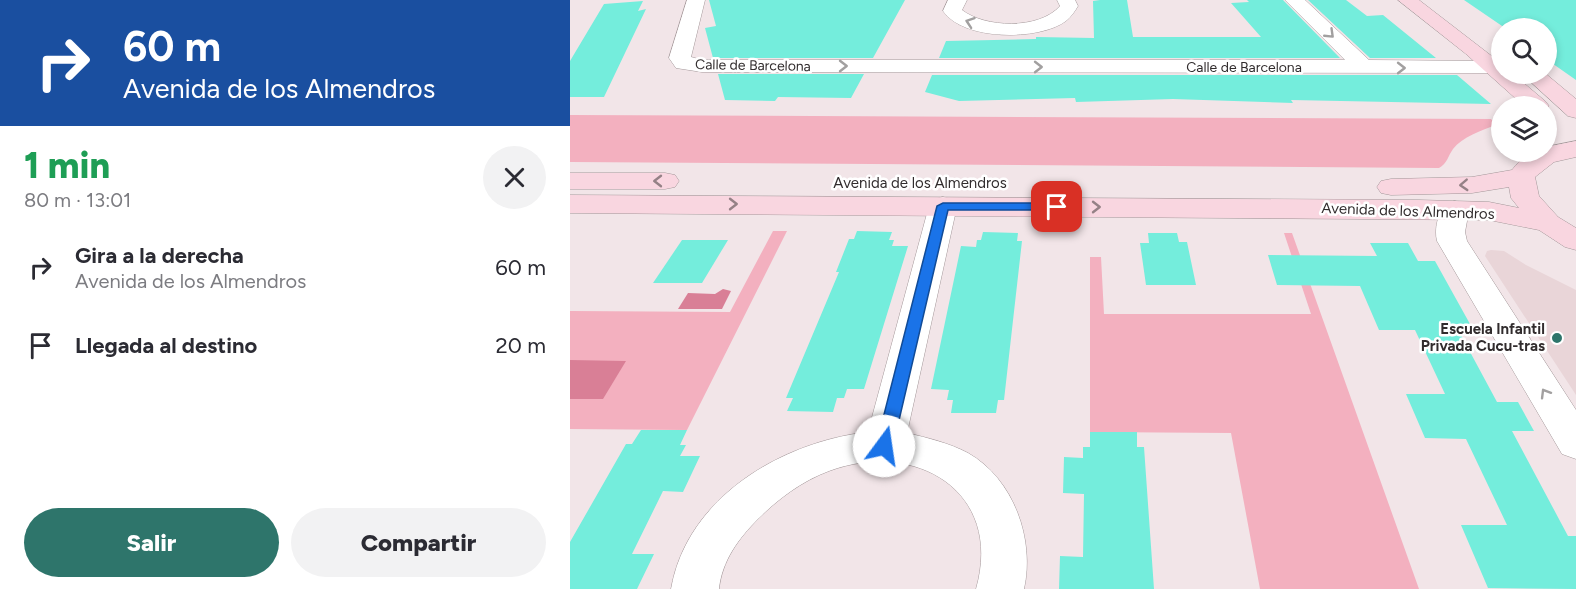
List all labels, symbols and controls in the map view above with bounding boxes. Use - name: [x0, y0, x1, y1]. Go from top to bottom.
- one-way arrow: [965, 17, 976, 30]
- map controls: [1491, 18, 1557, 162]
- button: search: [1491, 18, 1557, 84]
- text: 60 m: [123, 21, 221, 72]
- icon: right: [24, 24, 102, 102]
- one-way arrow: [1323, 27, 1333, 38]
- street label: Calle de Barcelona: [695, 56, 811, 75]
- street label: Calle de Barcelona: [1186, 59, 1302, 76]
- one-way arrow: [839, 60, 848, 72]
- one-way arrow: [1034, 61, 1043, 73]
- one-way arrow: [1397, 62, 1406, 74]
- text: Avenida de los Almendros: [123, 72, 435, 105]
- button: layers: [1491, 96, 1557, 162]
- text: 1 min: [24, 144, 110, 187]
- button: close: [483, 146, 546, 209]
- street label: Avenida de los Almendros: [833, 174, 1007, 192]
- one-way arrow: [653, 175, 662, 187]
- one-way arrow: [1459, 178, 1468, 191]
- pin: [1031, 181, 1082, 232]
- text: 80 m · 13:01: [24, 188, 131, 212]
- icon: arrive: [1040, 190, 1073, 223]
- one-way arrow: [729, 198, 738, 210]
- street label: Avenida de los Almendros: [1321, 199, 1495, 223]
- one-way arrow: [1092, 201, 1101, 213]
- text: Gira a la derecha: [75, 242, 244, 269]
- icon: right: [24, 251, 57, 284]
- text: 60 m: [495, 254, 546, 281]
- text: Avenida de los Almendros: [75, 269, 306, 293]
- place label: Escuela Infantil Privada Cucu-tras: [1421, 320, 1545, 355]
- icon: arrive: [24, 329, 57, 362]
- marker: Escuela Infantil Privada Cucu-tras: [1550, 331, 1564, 345]
- text: Llegada al destino: [75, 332, 257, 359]
- text: 20 m: [495, 332, 546, 359]
- one-way arrow: [1541, 389, 1553, 399]
- position arrow: [852, 414, 916, 478]
- button: Salir: [24, 508, 279, 577]
- button: Compartir: [291, 508, 546, 577]

